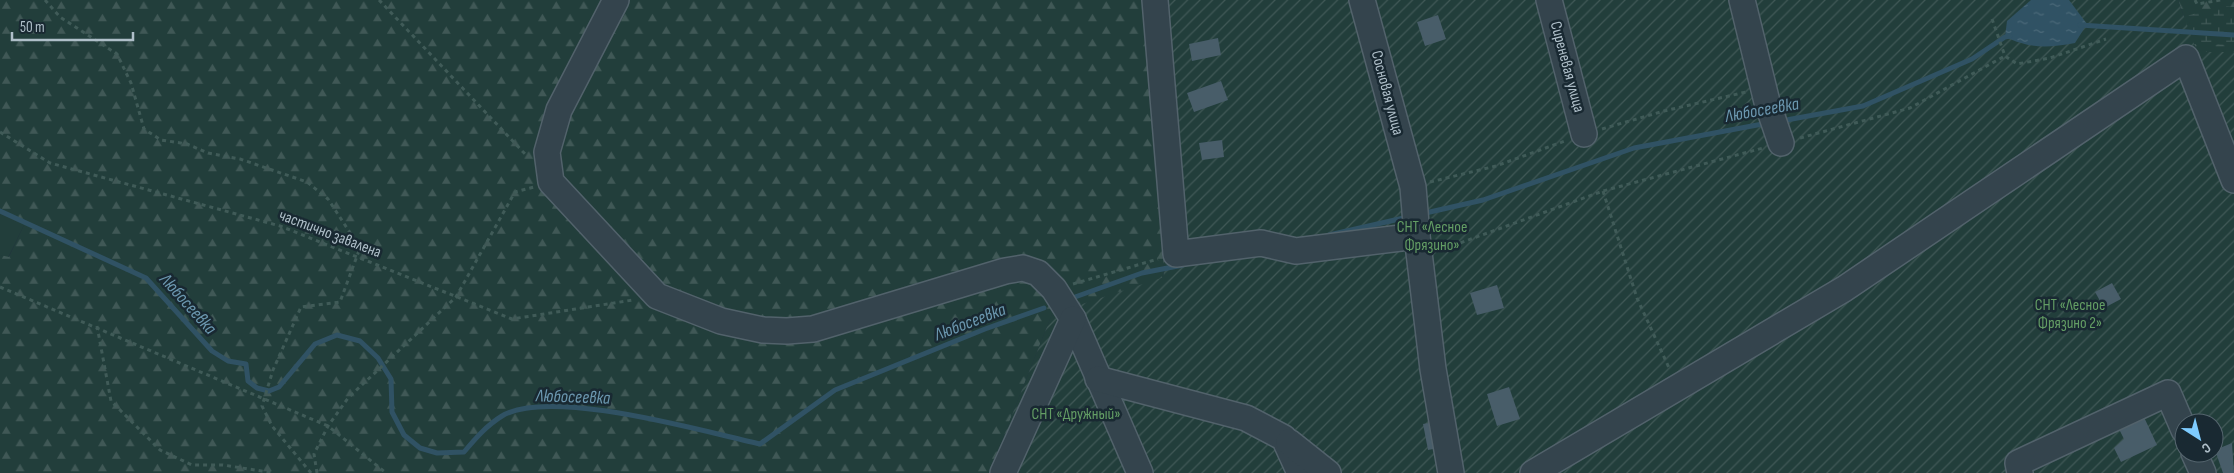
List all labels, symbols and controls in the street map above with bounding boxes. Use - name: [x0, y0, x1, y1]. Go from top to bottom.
- scale bar: [12, 10, 134, 42]
- text: 50 m: [20, 18, 45, 37]
- street label: Сиреневая улица: [1546, 19, 1588, 115]
- street label: Сосновая улица: [1367, 49, 1407, 137]
- water label: Любосеевка: [1723, 93, 1801, 127]
- street label: частично завалена: [276, 206, 384, 262]
- park label: СНТ «Лесное Фрязино»: [1397, 218, 1467, 255]
- water label: Любосеевка: [155, 269, 221, 339]
- park label: СНТ «Лесное Фрязино 2»: [2035, 296, 2105, 333]
- water label: Любосеевка: [931, 299, 1009, 345]
- water label: Любосеевка: [534, 385, 611, 409]
- park label: СНТ «Дружный»: [1031, 405, 1121, 424]
- north arrow: [2174, 413, 2224, 463]
- text: С: [2198, 439, 2214, 457]

